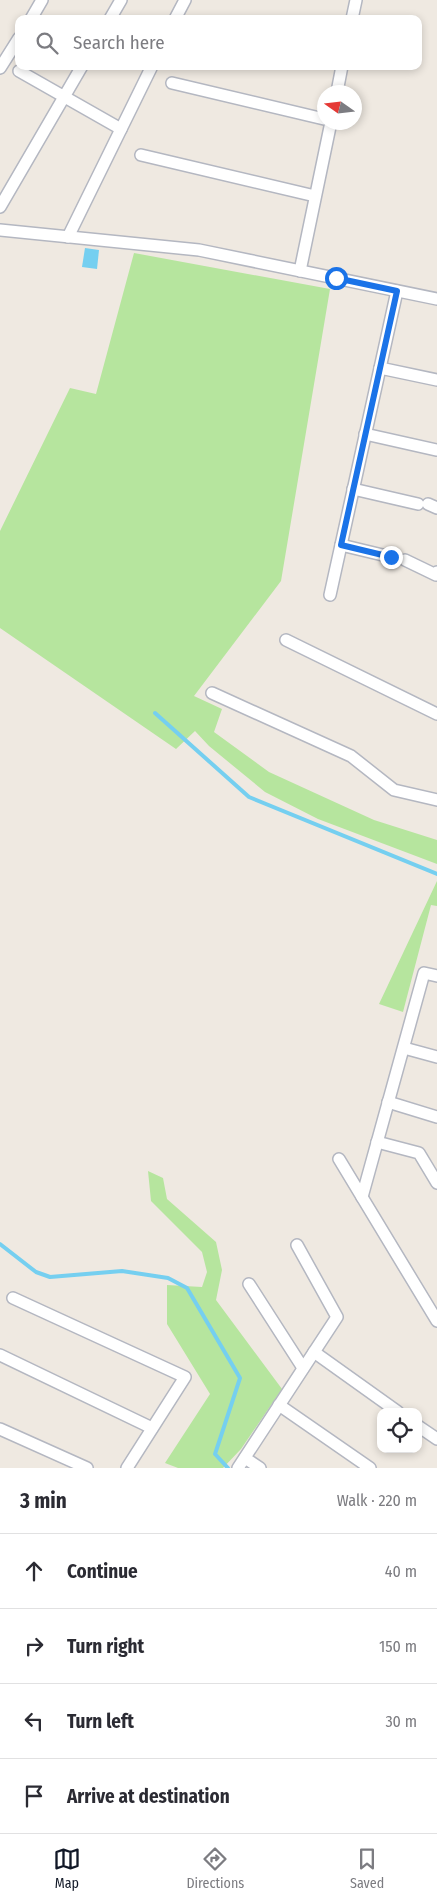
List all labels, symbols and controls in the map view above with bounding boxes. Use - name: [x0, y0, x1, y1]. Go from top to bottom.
- search box: [15, 15, 422, 70]
- icon: search: [33, 29, 61, 57]
- text: Search here: [73, 31, 165, 54]
- north arrow: [317, 85, 362, 130]
- route start: [325, 267, 348, 290]
- route end: [380, 546, 403, 569]
- map controls: [377, 1408, 422, 1453]
- button: locate: [377, 1408, 422, 1453]
- text: 3 min: [20, 1488, 67, 1514]
- text: Walk · 220 m: [337, 1491, 417, 1510]
- icon: ahead: [20, 1557, 48, 1585]
- text: Continue: [67, 1560, 138, 1583]
- text: 40 m: [385, 1562, 417, 1581]
- icon: right: [20, 1632, 48, 1660]
- text: Turn right: [67, 1635, 144, 1658]
- text: 150 m: [379, 1637, 417, 1656]
- icon: left: [20, 1707, 48, 1735]
- text: Turn left: [67, 1710, 134, 1733]
- text: 30 m: [385, 1712, 417, 1731]
- icon: arrive: [20, 1782, 48, 1810]
- text: Arrive at destination: [67, 1785, 230, 1808]
- tab: Map: [53, 1845, 81, 1892]
- tab: Directions: [186, 1845, 244, 1892]
- tab: Saved: [350, 1845, 384, 1892]

